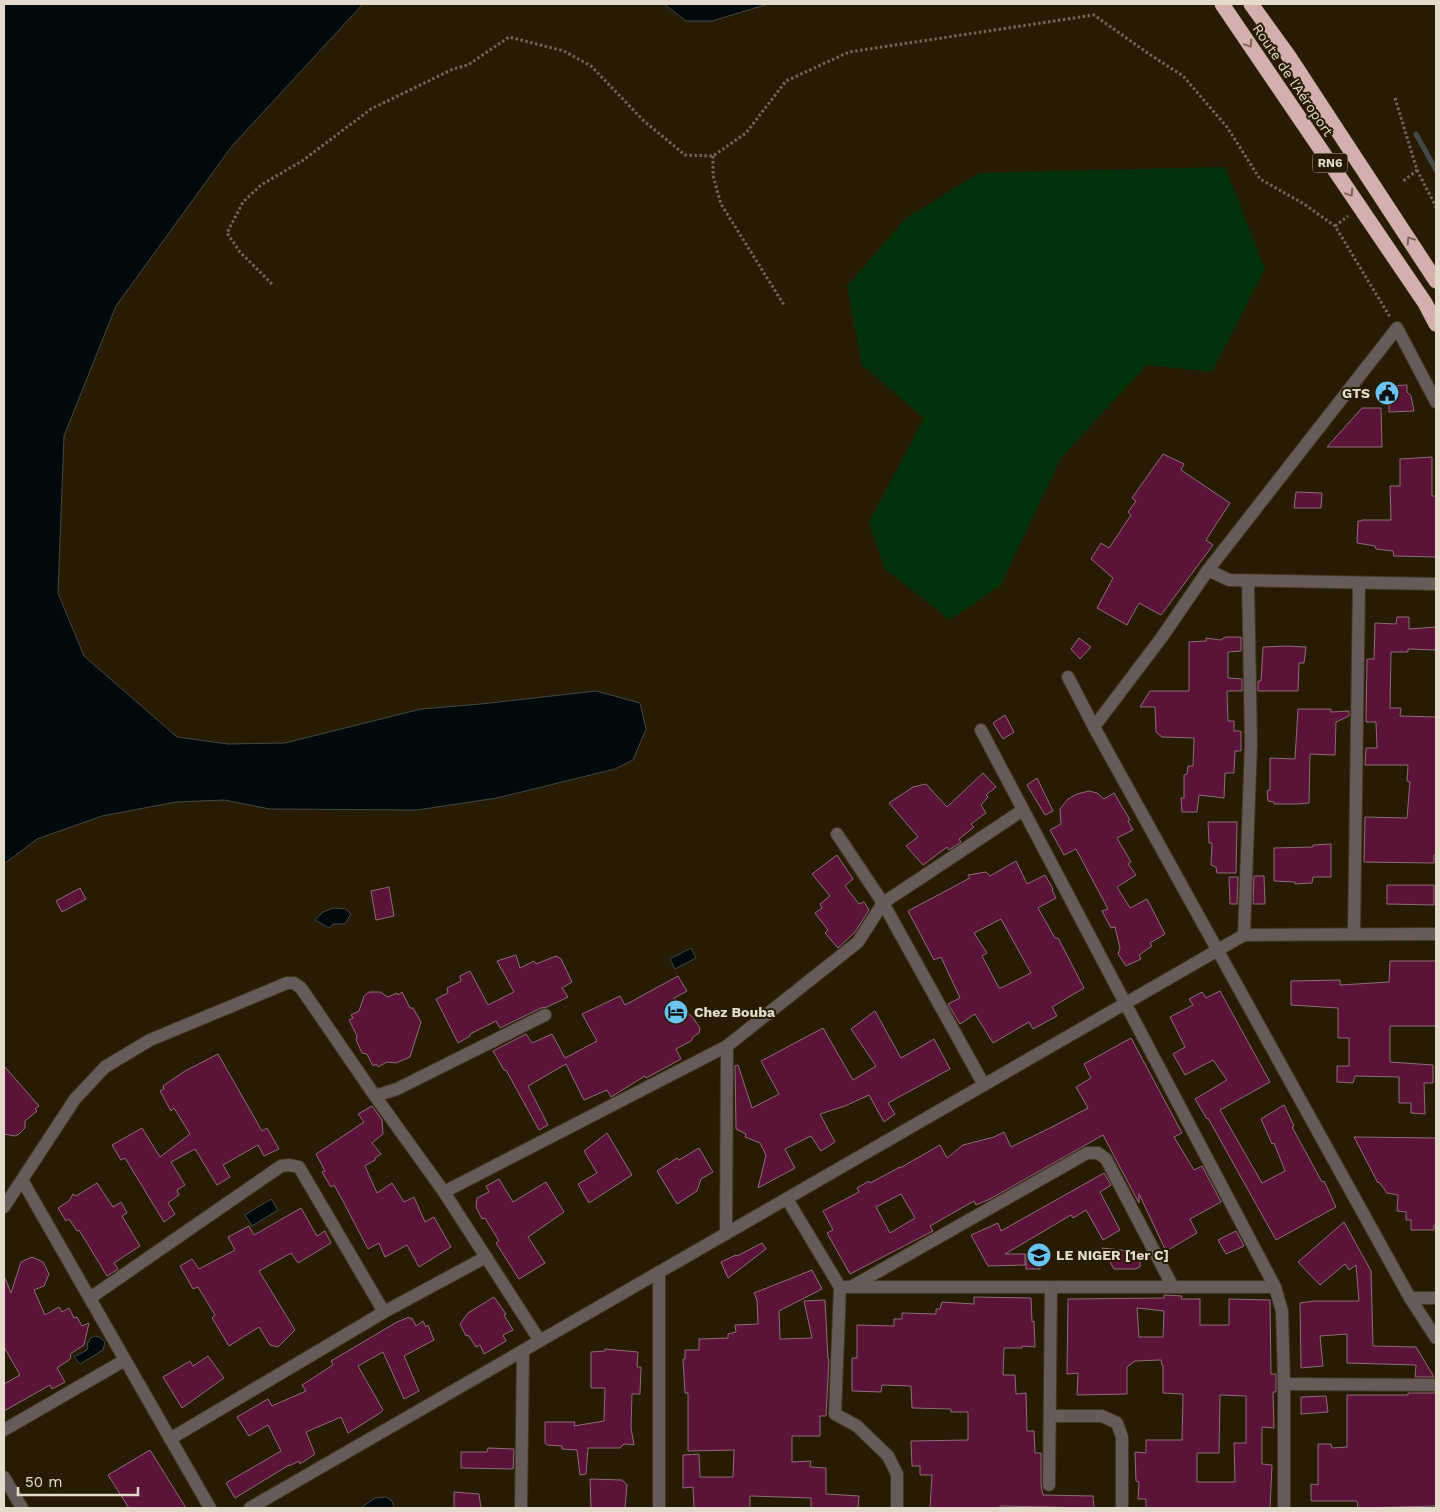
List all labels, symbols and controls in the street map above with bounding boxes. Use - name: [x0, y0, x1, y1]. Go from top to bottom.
- street label: Route de l'Aéroport: [1250, 21, 1337, 139]
- one-way arrow: [1243, 38, 1252, 48]
- road number: RN6: [1312, 154, 1348, 172]
- one-way arrow: [1344, 187, 1353, 197]
- one-way arrow: [1406, 237, 1416, 246]
- public building icon: GTS: [1374, 380, 1400, 406]
- place label: GTS: [1342, 385, 1370, 401]
- hotel icon: Chez Bouba: [663, 999, 689, 1025]
- place label: Chez Bouba: [694, 1004, 776, 1020]
- school or university icon: LE NIGER [1er C]: [1026, 1242, 1052, 1268]
- place label: LE NIGER [1er C]: [1056, 1247, 1169, 1263]
- scale bar: [18, 1464, 138, 1496]
- text: 50 m: [25, 1473, 62, 1491]

